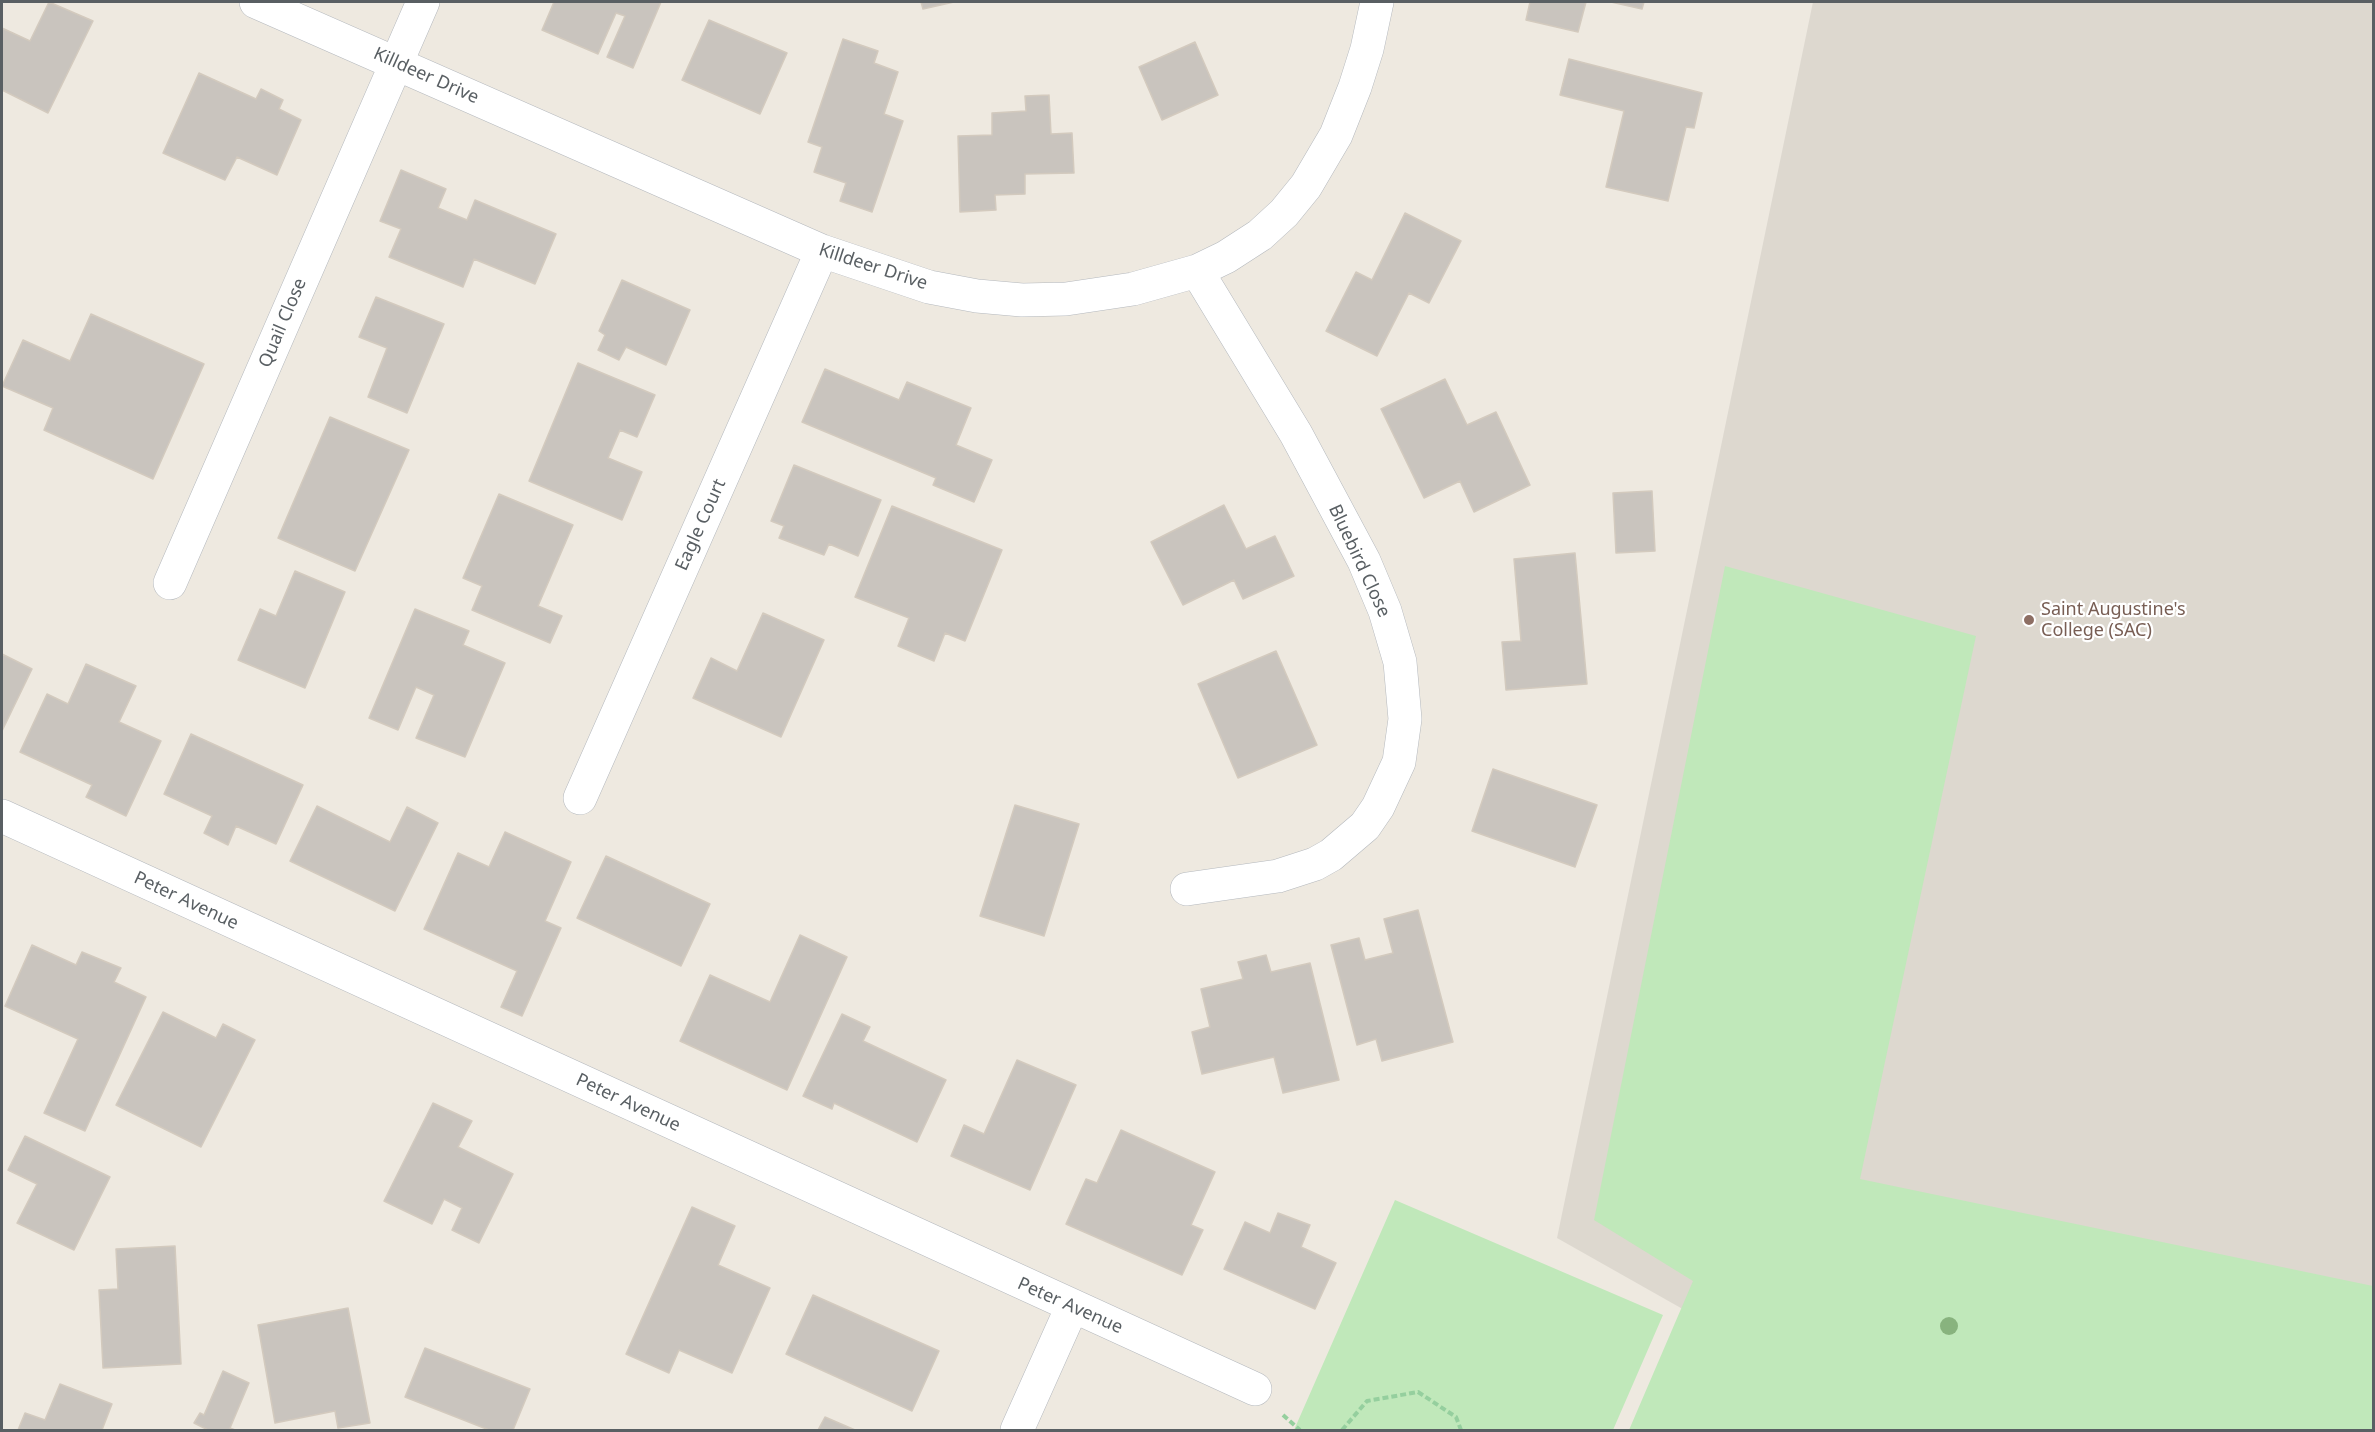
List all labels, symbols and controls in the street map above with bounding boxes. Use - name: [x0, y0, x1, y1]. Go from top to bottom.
- street label: Killdeer Drive: [370, 43, 482, 109]
- street label: Killdeer Drive: [816, 239, 930, 295]
- street label: Quail Close: [255, 275, 311, 371]
- street label: Eagle Court: [671, 476, 731, 574]
- street label: Bluebird Close: [1323, 501, 1395, 621]
- place label: Saint Augustine's College (SAC): [2041, 599, 2186, 642]
- marker: Saint Augustine's College (SAC): [2022, 613, 2036, 627]
- street label: Peter Avenue: [130, 867, 242, 935]
- street label: Peter Avenue: [572, 1069, 684, 1137]
- street label: Peter Avenue: [1014, 1273, 1126, 1339]

